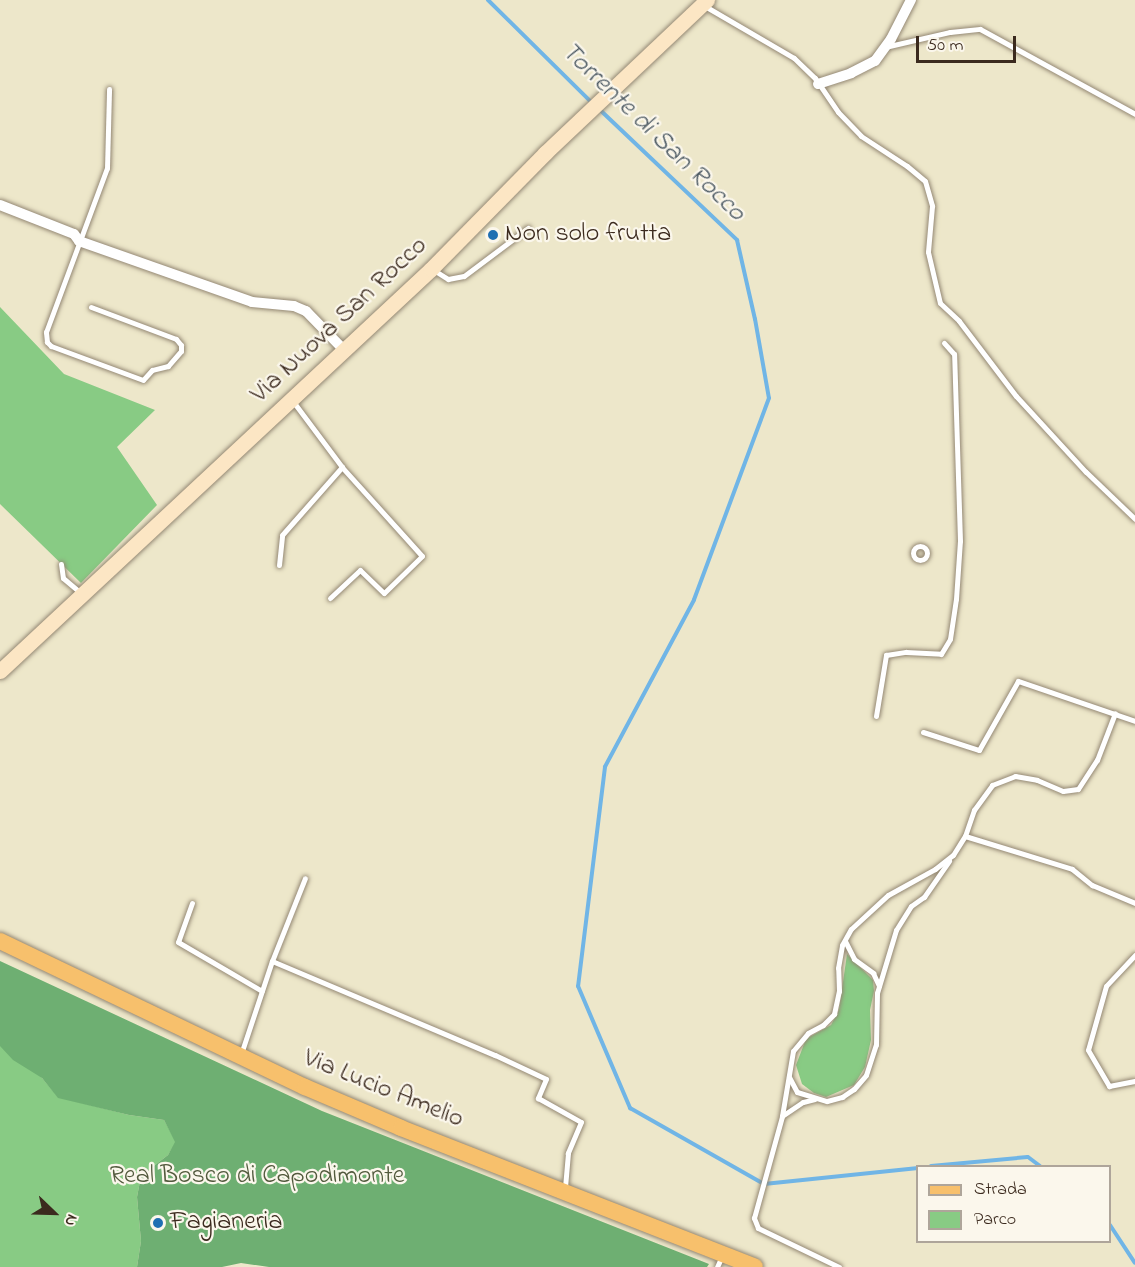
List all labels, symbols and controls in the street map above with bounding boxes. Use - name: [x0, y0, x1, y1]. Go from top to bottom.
- scale bar: [919, 24, 1020, 62]
- text: 50 m: [927, 33, 964, 59]
- water label: Torrente di San Rocco: [554, 36, 752, 228]
- place label: Non solo frutta: [505, 219, 671, 251]
- marker: Non solo frutta: [486, 228, 500, 242]
- street label: Via Nuova San Rocco: [245, 231, 435, 411]
- street label: Via Lucio Amelio: [298, 1044, 468, 1136]
- park label: Real Bosco di Capodimonte: [110, 1161, 404, 1193]
- legend: [916, 1165, 1111, 1243]
- text: Strada: [974, 1177, 1027, 1203]
- north arrow: [24, 1183, 84, 1243]
- place label: Fagianeria: [170, 1207, 283, 1239]
- text: Parco: [974, 1207, 1016, 1233]
- text: N: [57, 1210, 84, 1230]
- marker: Fagianeria: [151, 1216, 165, 1230]

